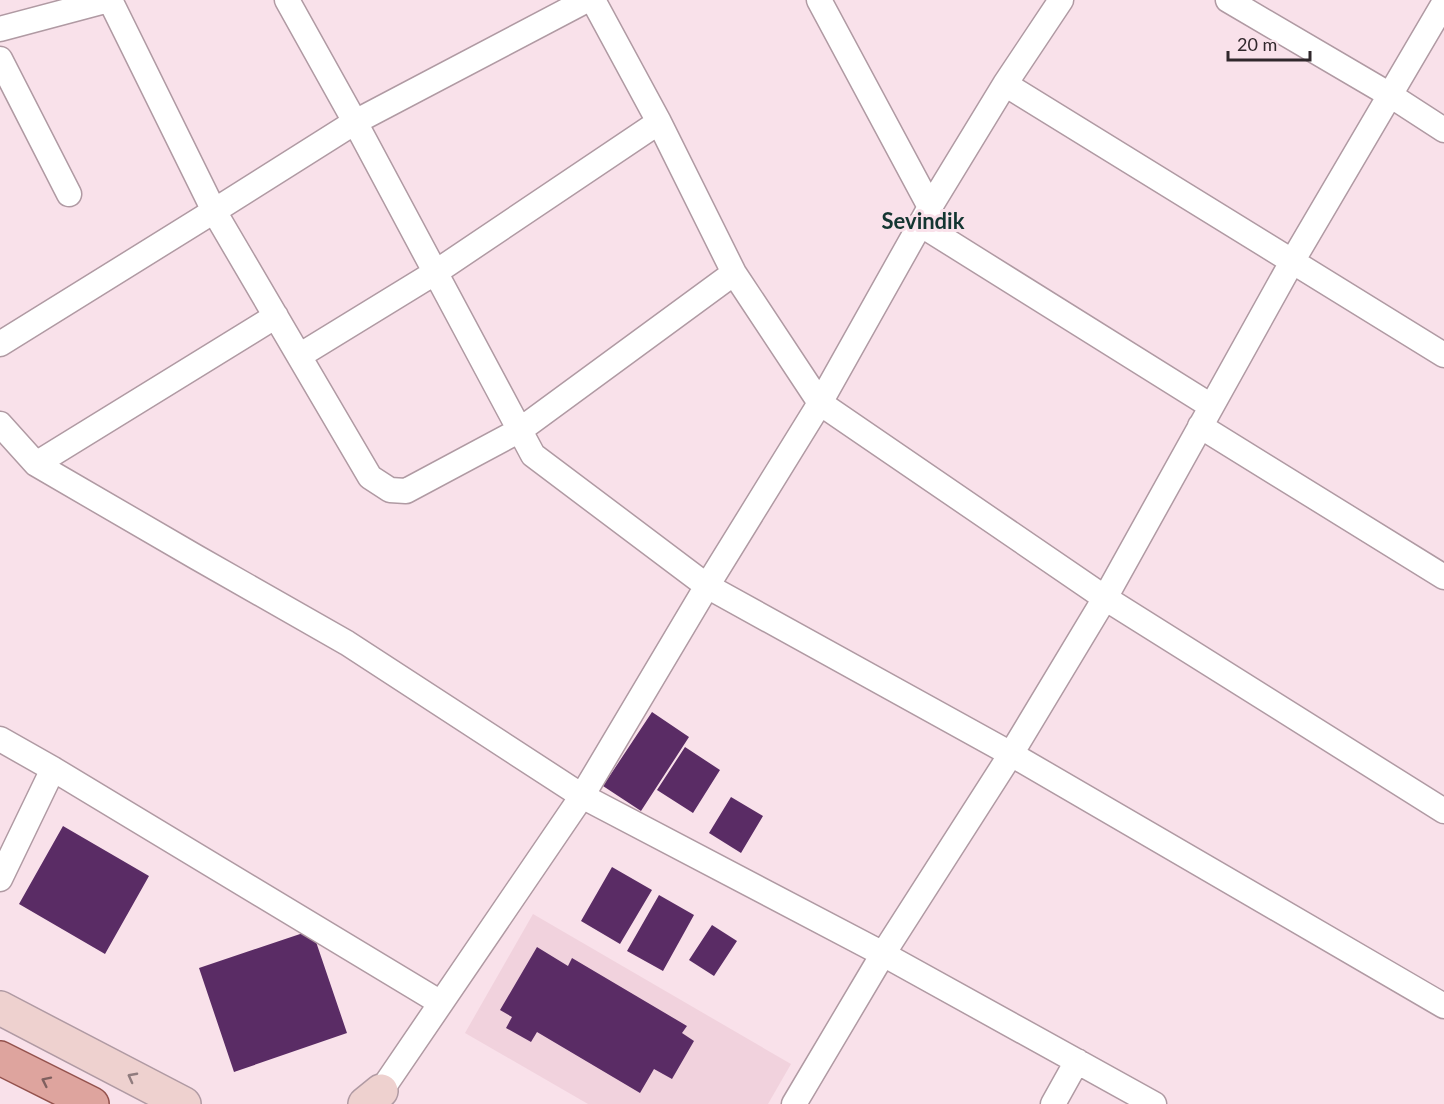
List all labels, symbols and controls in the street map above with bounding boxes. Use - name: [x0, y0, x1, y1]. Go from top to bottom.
- scale bar: [1228, 24, 1310, 62]
- text: 20 m: [1237, 33, 1277, 55]
- district label: Sevindik: [882, 207, 965, 234]
- one-way arrow: [128, 1073, 138, 1084]
- one-way arrow: [42, 1077, 53, 1088]

